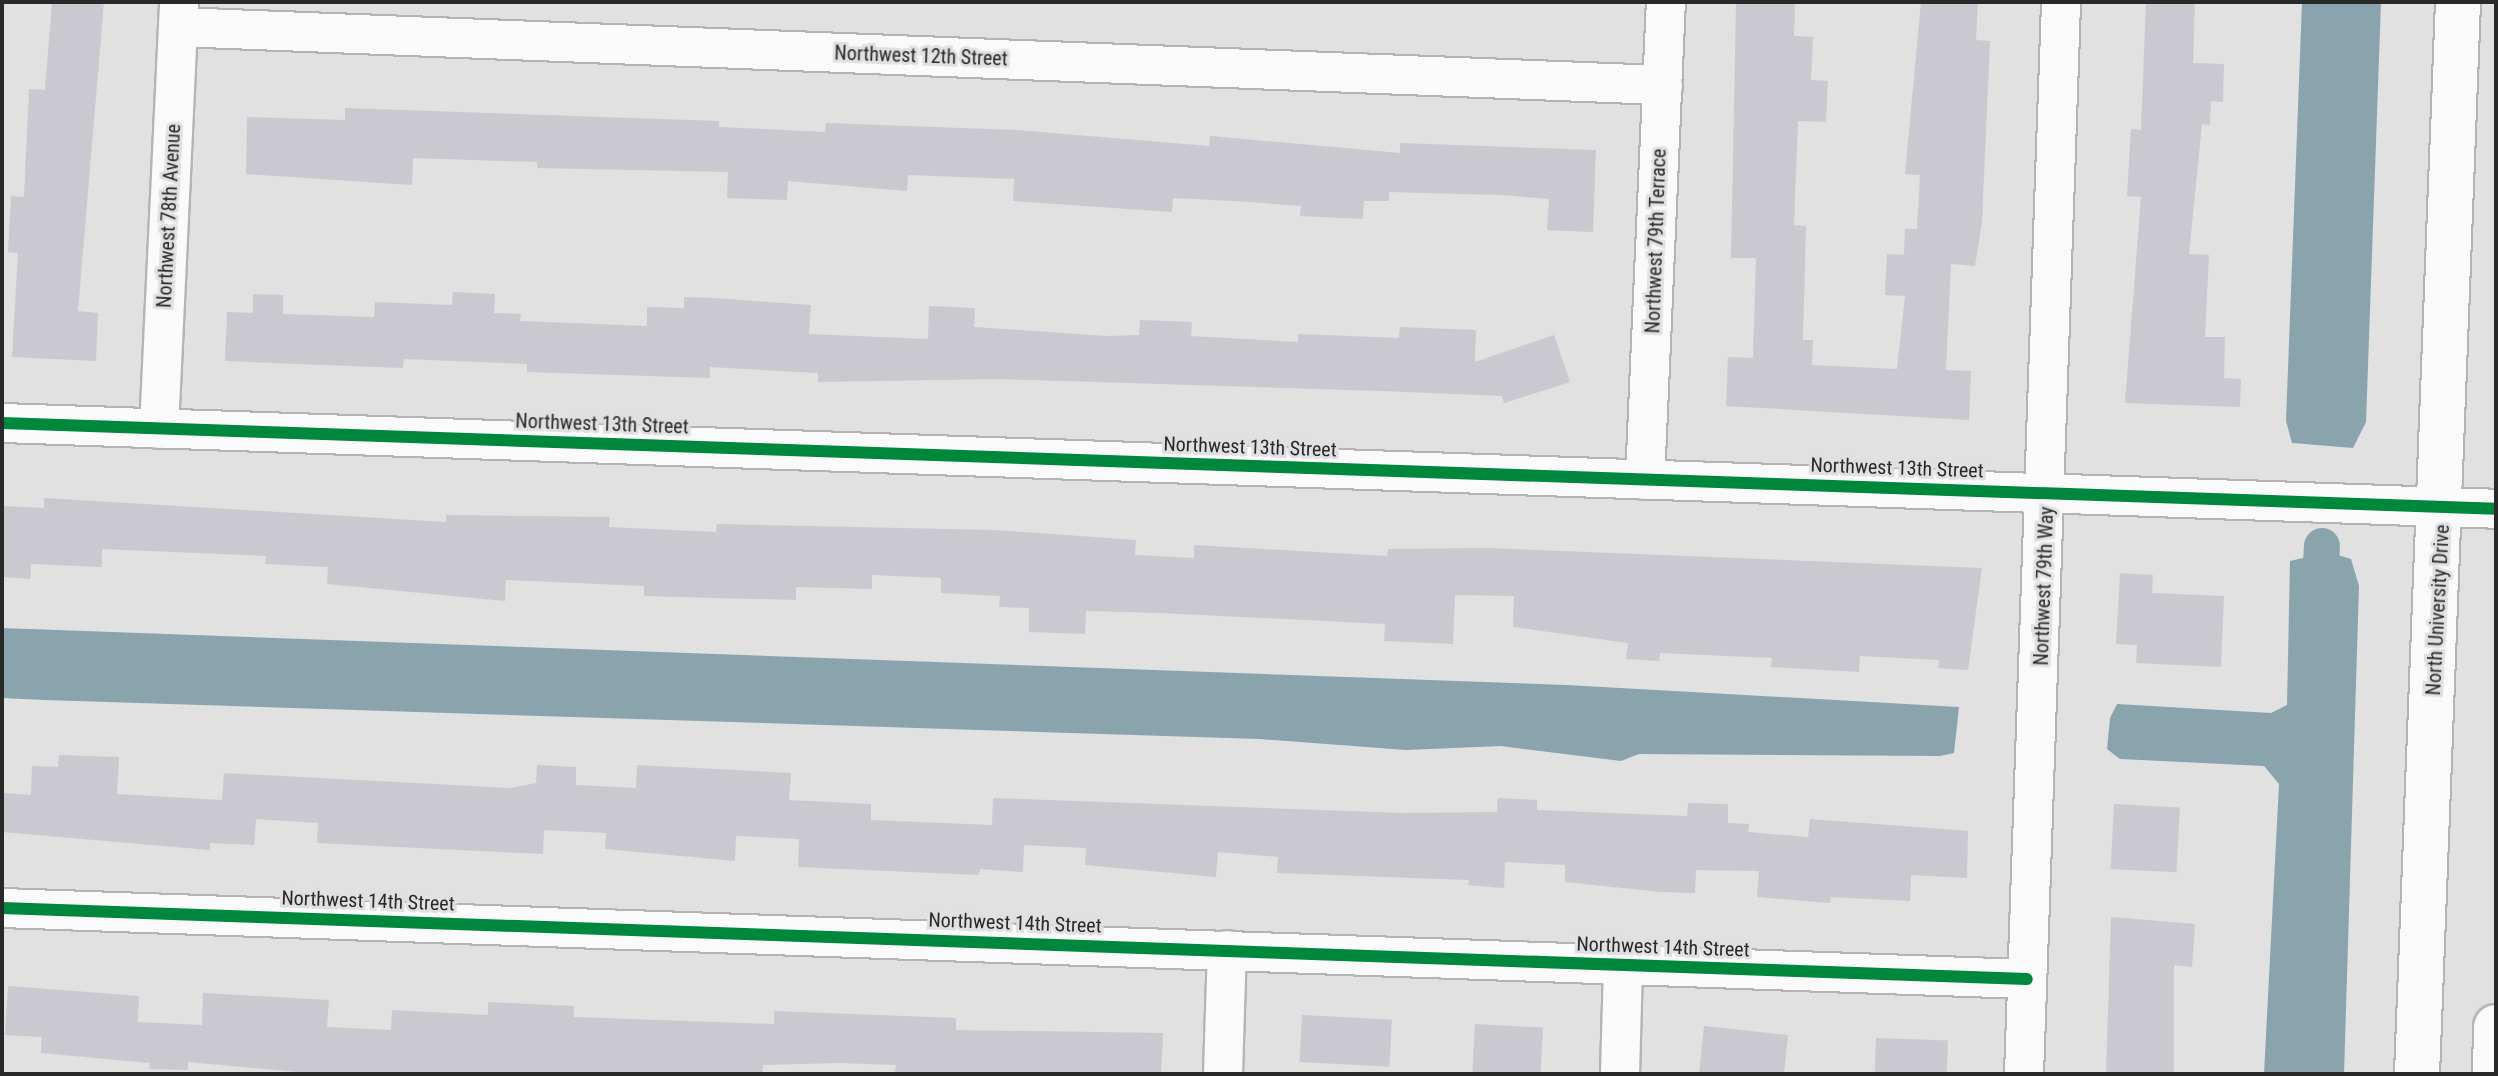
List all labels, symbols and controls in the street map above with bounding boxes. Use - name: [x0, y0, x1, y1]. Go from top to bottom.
- street label: Northwest 12th Street: [834, 41, 1008, 71]
- street label: Northwest 78th Avenue: [152, 123, 186, 309]
- street label: Northwest 79th Terrace: [1641, 148, 1671, 334]
- street label: Northwest 13th Street: [515, 409, 689, 439]
- street label: Northwest 13th Street: [1163, 432, 1337, 462]
- street label: Northwest 13th Street: [1810, 453, 1984, 483]
- street label: Northwest 79th Way: [2029, 506, 2059, 666]
- street label: North University Drive: [2422, 524, 2454, 696]
- street label: Northwest 14th Street: [281, 886, 455, 916]
- street label: Northwest 14th Street: [928, 908, 1102, 938]
- street label: Northwest 14th Street: [1576, 932, 1750, 962]

